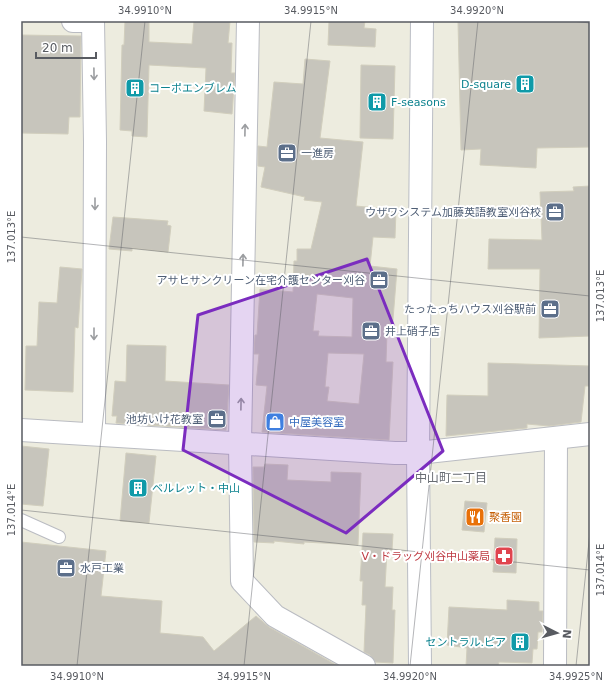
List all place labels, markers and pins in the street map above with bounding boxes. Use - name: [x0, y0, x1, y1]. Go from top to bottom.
- building icon: D-square: [514, 73, 536, 95]
- building icon: コーポエンブレム: [124, 77, 146, 99]
- place label: D-square: [461, 78, 511, 91]
- place label: コーポエンブレム: [149, 82, 236, 95]
- building icon: F-seasons: [366, 91, 388, 113]
- place label: F-seasons: [391, 96, 446, 109]
- office icon: 一進房: [276, 142, 298, 164]
- place label: 一進房: [301, 147, 334, 160]
- office icon: ウザワシステム加藤英語教室刈谷校: [544, 201, 566, 223]
- place label: ウザワシステム加藤英語教室刈谷校: [365, 206, 541, 219]
- office icon: アサヒサンクリーン在宅介護センター刈谷: [368, 269, 390, 291]
- place label: アサヒサンクリーン在宅介護センター刈谷: [157, 274, 365, 287]
- office icon: たったっちハウス刈谷駅前: [539, 298, 561, 320]
- place label: たったっちハウス刈谷駅前: [404, 303, 536, 316]
- office icon: 井上硝子店: [360, 320, 382, 342]
- place label: 井上硝子店: [385, 325, 440, 338]
- office icon: 池坊いけ花教室: [206, 408, 228, 430]
- shop icon: 中屋美容室: [264, 411, 286, 433]
- place label: 池坊いけ花教室: [126, 413, 203, 426]
- place label: 中屋美容室: [289, 416, 344, 429]
- building icon: ベルレット・中山: [127, 477, 149, 499]
- place label: ベルレット・中山: [152, 482, 240, 495]
- restaurant icon: 聚香園: [464, 506, 486, 528]
- place label: 聚香園: [489, 511, 522, 524]
- pharmacy icon: V・ドラッグ刈谷中山薬局: [493, 545, 515, 567]
- place label: V・ドラッグ刈谷中山薬局: [361, 550, 490, 563]
- office icon: 水戸工業: [55, 557, 77, 579]
- place label: 水戸工業: [80, 562, 124, 575]
- building icon: セントラル.ピア: [509, 631, 531, 653]
- place label: セントラル.ピア: [426, 636, 506, 649]

